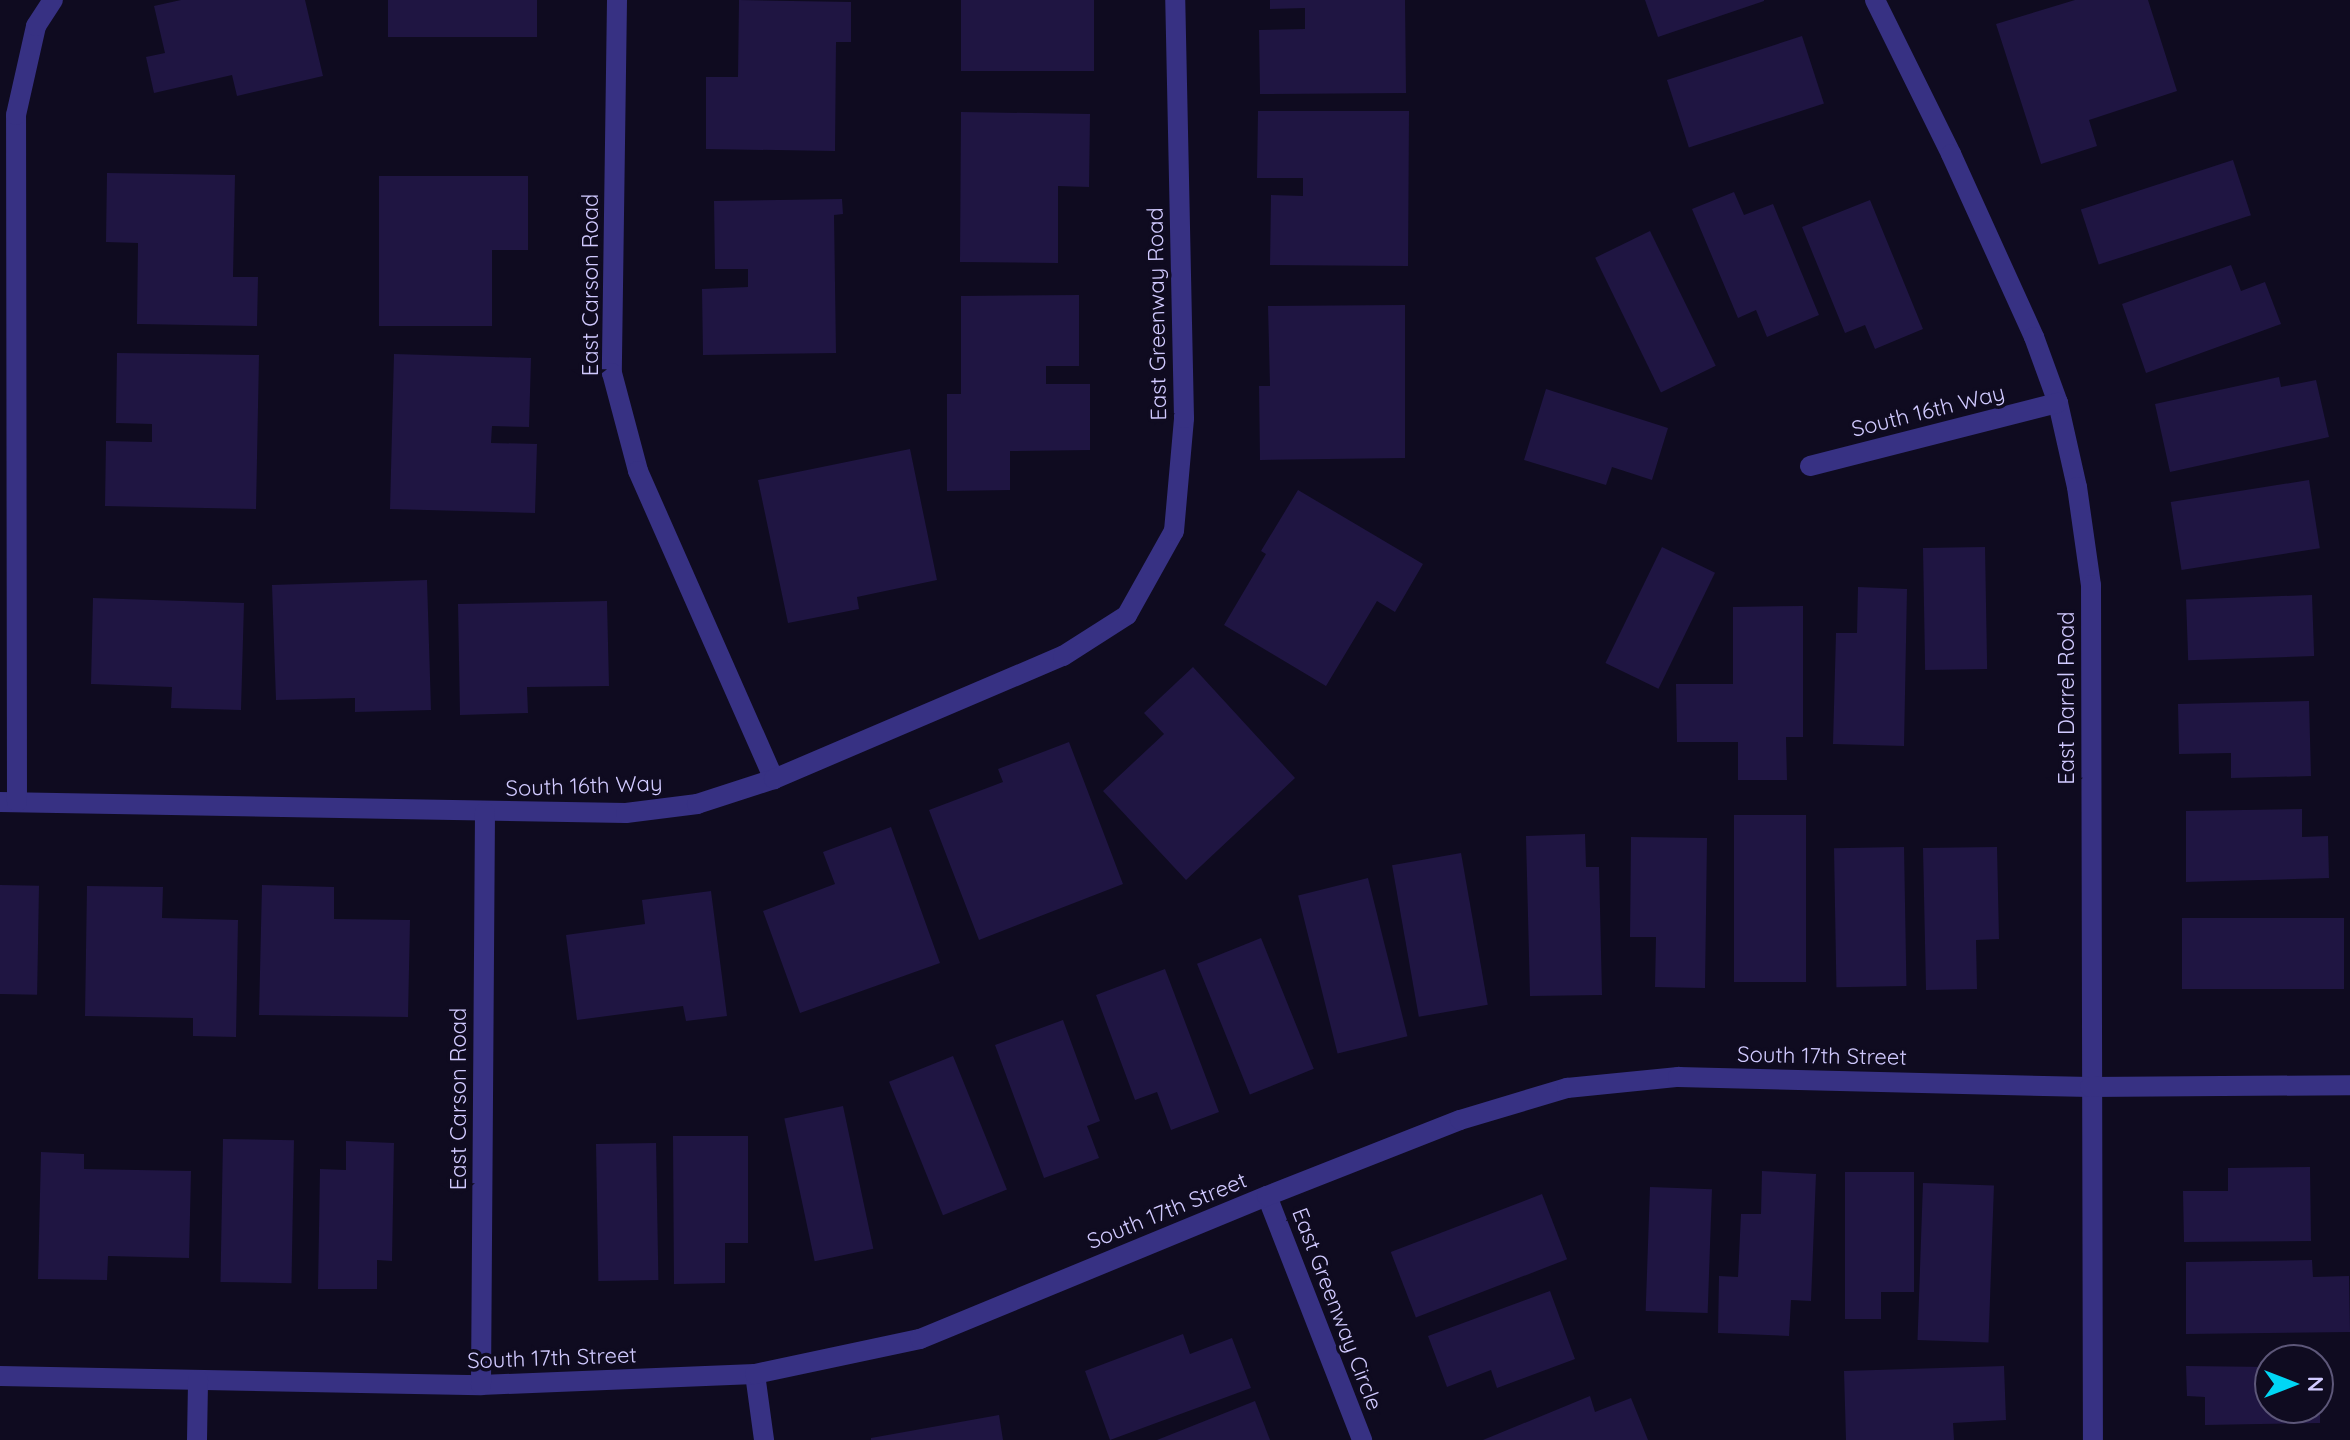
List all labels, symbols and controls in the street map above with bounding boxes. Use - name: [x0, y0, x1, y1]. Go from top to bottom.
- street label: East Carson Road: [578, 194, 604, 376]
- street label: East Greenway Road: [1142, 207, 1172, 421]
- street label: South 16th Way: [1849, 379, 2007, 443]
- street label: East Darrel Road: [2054, 611, 2080, 785]
- street label: South 16th Way: [505, 770, 663, 802]
- street label: East Carson Road: [446, 1008, 472, 1190]
- street label: South 17th Street: [1737, 1041, 1907, 1071]
- street label: South 17th Street: [1083, 1167, 1251, 1255]
- street label: East Greenway Circle: [1286, 1204, 1388, 1414]
- street label: South 17th Street: [467, 1342, 637, 1374]
- north arrow: [2254, 1344, 2334, 1424]
- text: N: [2302, 1376, 2330, 1392]

